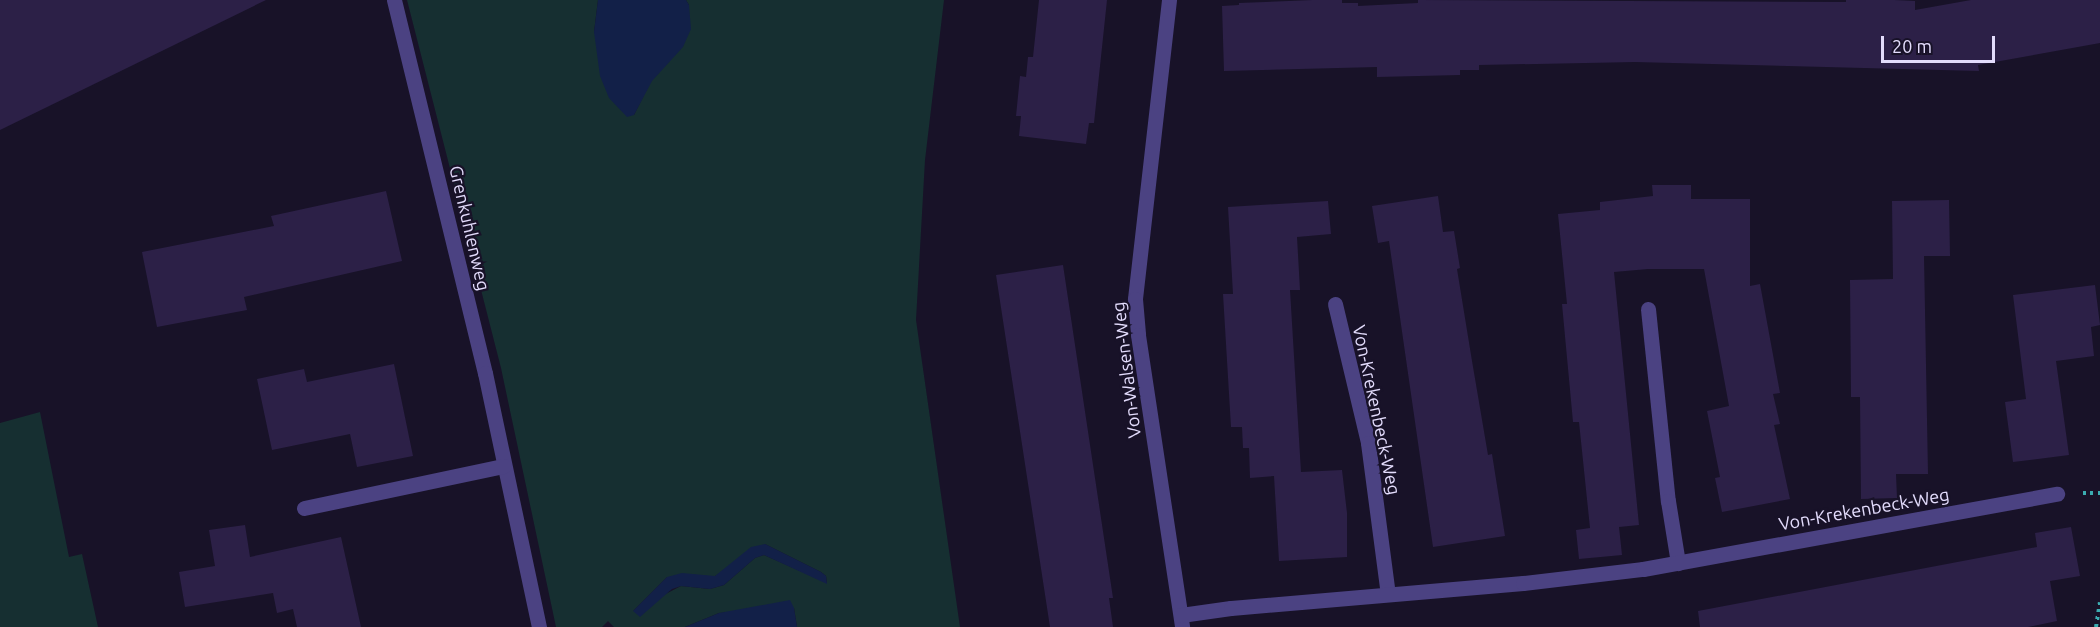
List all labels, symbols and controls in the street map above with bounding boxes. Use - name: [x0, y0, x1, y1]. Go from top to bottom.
- scale bar: [1884, 24, 1998, 62]
- text: 20 m: [1892, 36, 1932, 56]
- street label: Grenkuhlenweg: [445, 163, 495, 293]
- street label: Von-Walsen-Weg: [1107, 301, 1145, 439]
- street label: Von-Krekenbeck-Weg: [1348, 323, 1406, 497]
- street label: Von-Krekenbeck-Weg: [1777, 483, 1951, 535]

